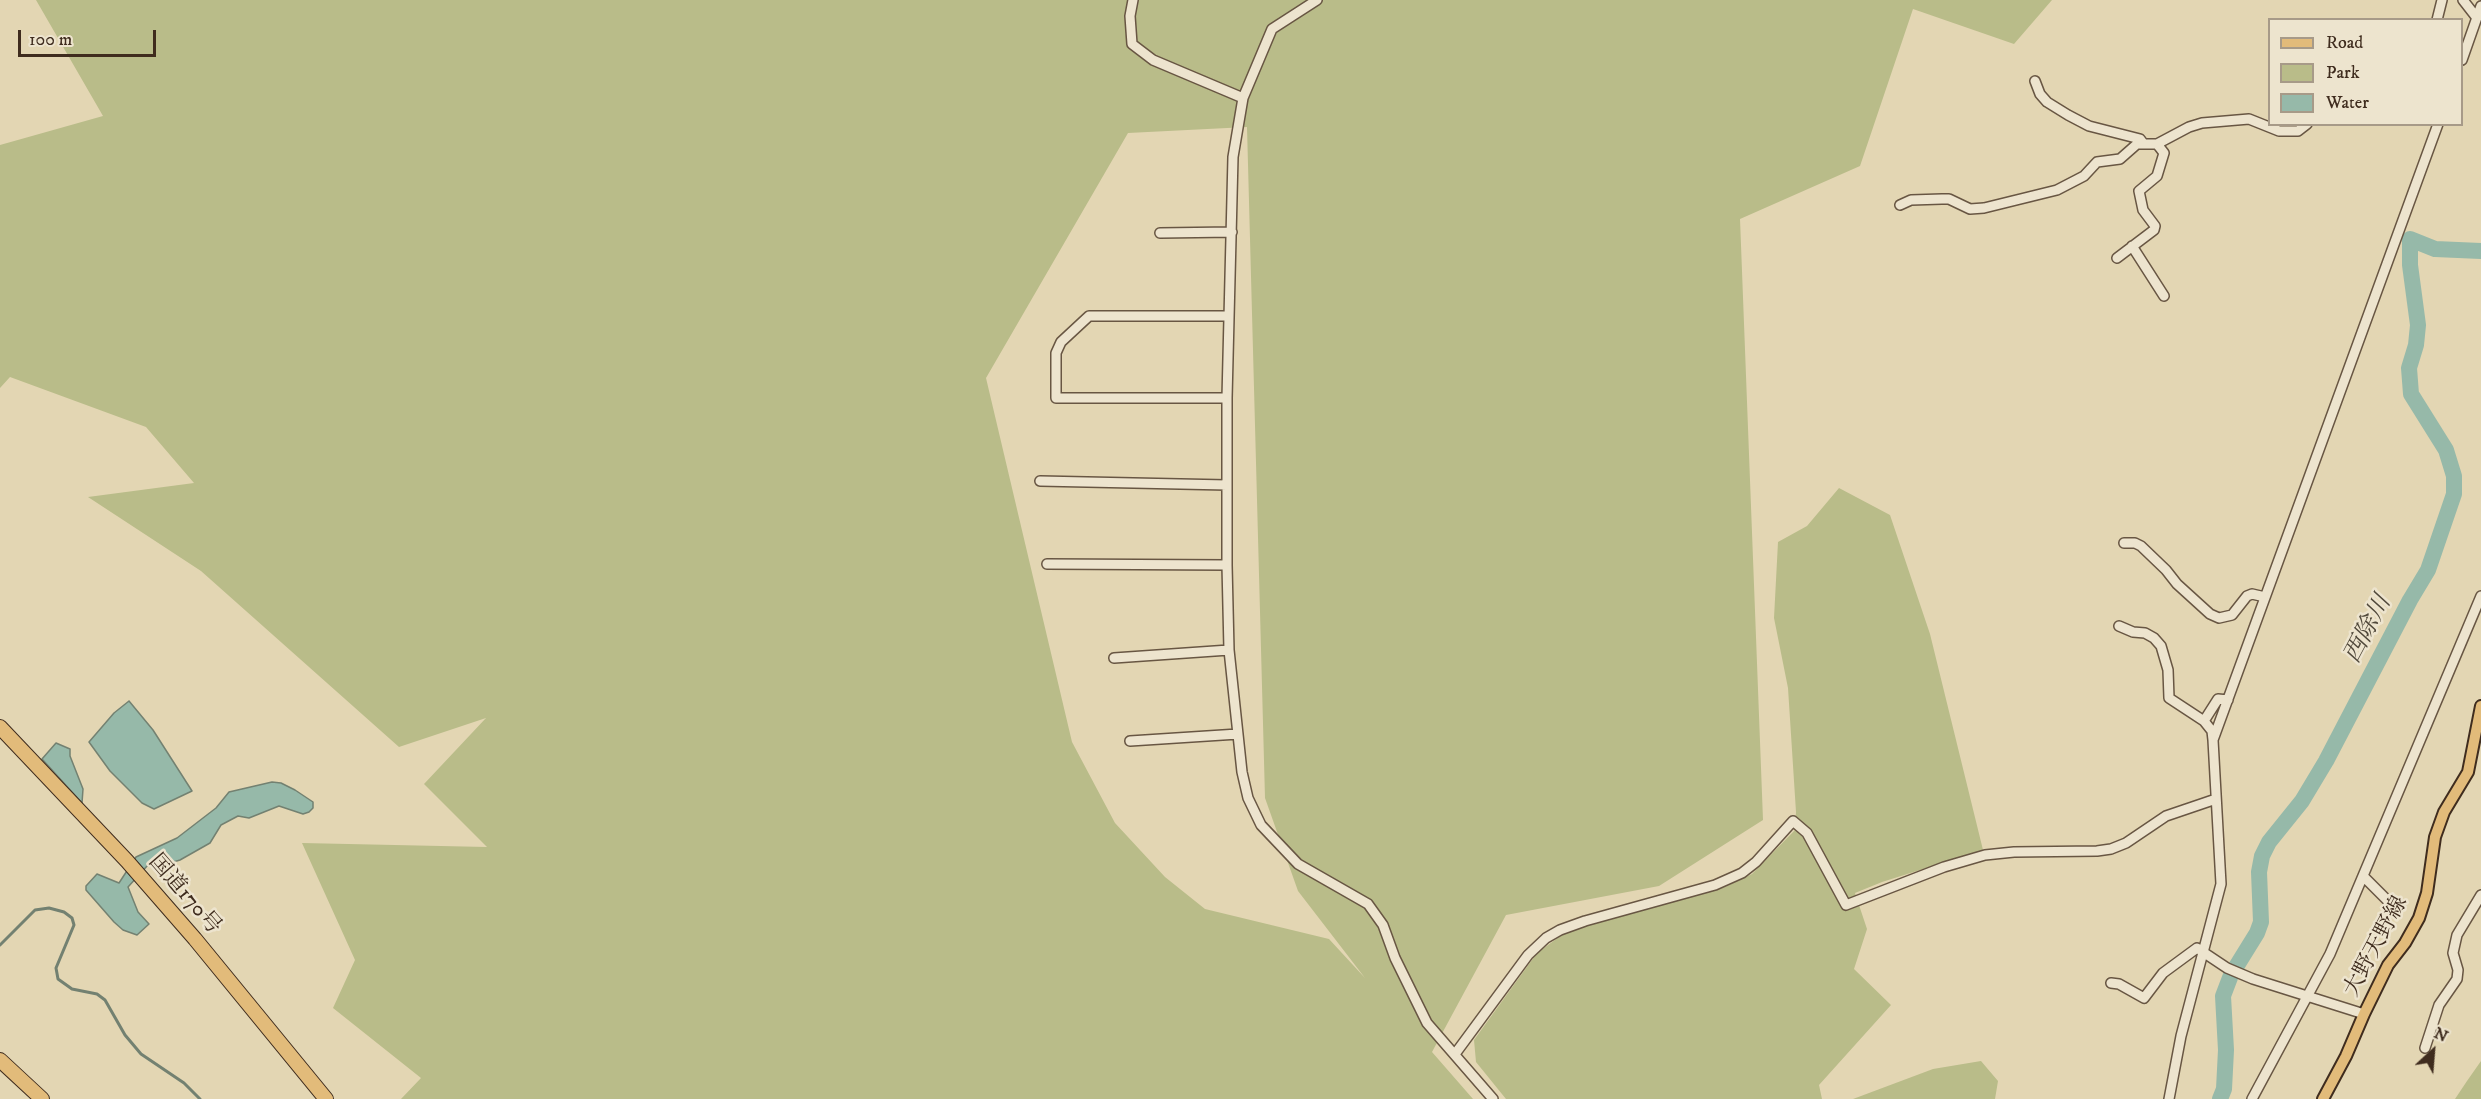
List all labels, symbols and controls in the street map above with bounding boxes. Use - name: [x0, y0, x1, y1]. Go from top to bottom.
- scale bar: [21, 18, 159, 56]
- legend: [2268, 18, 2463, 126]
- text: 100 m: [29, 29, 72, 51]
- text: Road: [2326, 32, 2363, 54]
- text: Park: [2326, 62, 2360, 84]
- text: Water: [2326, 92, 2369, 114]
- water label: 西除川: [2339, 591, 2399, 669]
- street label: 国道170号: [142, 850, 226, 940]
- street label: 大野天野線: [2340, 892, 2414, 1002]
- north arrow: [2403, 1021, 2463, 1081]
- text: N: [2431, 1023, 2451, 1047]

